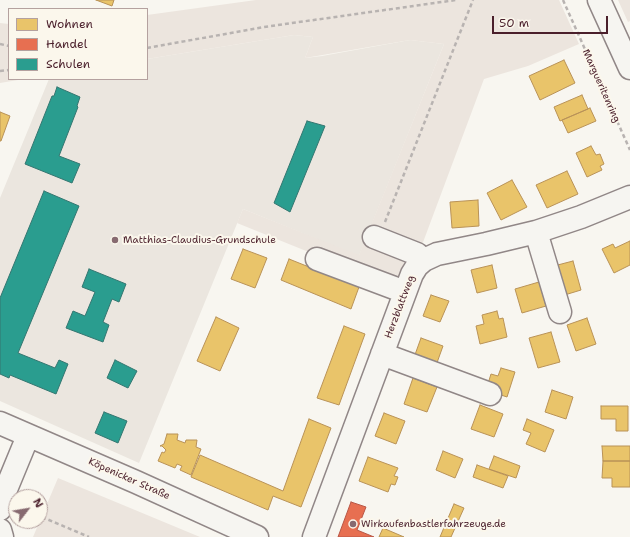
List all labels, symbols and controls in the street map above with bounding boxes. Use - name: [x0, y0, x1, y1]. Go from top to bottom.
- legend: [8, 8, 148, 80]
- scale bar: [494, 8, 610, 34]
- text: 50 m: [499, 15, 529, 31]
- text: Wohnen: [46, 16, 93, 32]
- text: Handel: [46, 36, 87, 52]
- street label: Margueritenring: [579, 47, 623, 125]
- text: Schulen: [46, 56, 90, 72]
- place label: Matthias-Claudius-Grundschule: [123, 234, 276, 246]
- marker: Matthias-Claudius-Grundschule: [110, 235, 120, 245]
- street label: Herzblattweg: [382, 274, 418, 340]
- street label: Köpenicker Straße: [86, 456, 172, 502]
- north arrow: [8, 489, 48, 529]
- text: N: [29, 495, 47, 511]
- place label: Wirkaufenbastlerfahrzeuge.de: [361, 518, 506, 530]
- marker: Wirkaufenbastlerfahrzeuge.de: [348, 519, 358, 529]

